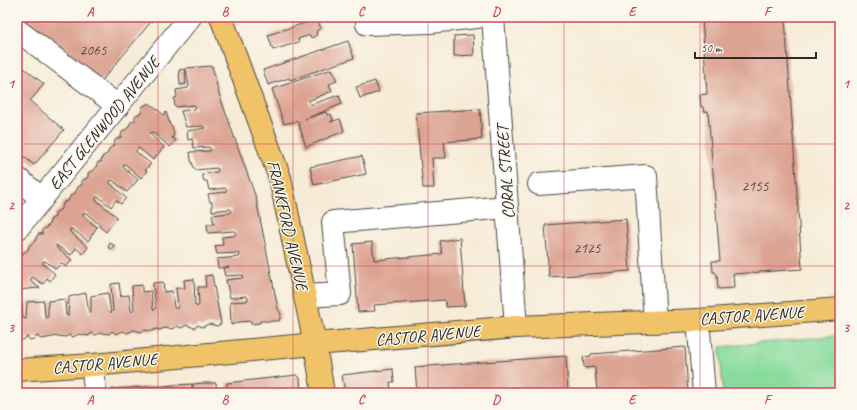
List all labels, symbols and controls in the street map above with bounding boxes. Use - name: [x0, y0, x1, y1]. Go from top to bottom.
- text: A: [87, 4, 95, 20]
- text: B: [222, 4, 230, 20]
- text: C: [358, 4, 366, 20]
- text: D: [492, 4, 501, 20]
- text: E: [629, 4, 638, 20]
- text: F: [764, 4, 773, 20]
- scale bar: [695, 34, 816, 60]
- text: 50 m: [701, 40, 723, 56]
- house number: 2065: [79, 41, 108, 60]
- street label: EAST GLENWOOD AVENUE: [44, 50, 166, 194]
- text: 1: [8, 76, 16, 92]
- text: 1: [843, 76, 851, 92]
- street label: CORAL STREET: [492, 121, 519, 220]
- street label: FRANKFORD AVENUE: [262, 158, 313, 295]
- house number: 2155: [741, 177, 770, 196]
- text: 2: [8, 198, 15, 214]
- text: 2: [843, 198, 850, 214]
- house number: 2125: [573, 239, 602, 258]
- street label: CASTOR AVENUE: [699, 301, 808, 330]
- text: 3: [8, 320, 15, 336]
- street label: CASTOR AVENUE: [375, 320, 484, 351]
- text: 3: [843, 320, 850, 336]
- street label: CASTOR AVENUE: [52, 348, 161, 379]
- text: A: [87, 392, 95, 408]
- text: B: [222, 392, 230, 408]
- text: C: [358, 392, 366, 408]
- text: D: [492, 392, 501, 408]
- text: E: [629, 392, 638, 408]
- text: F: [764, 392, 773, 408]

